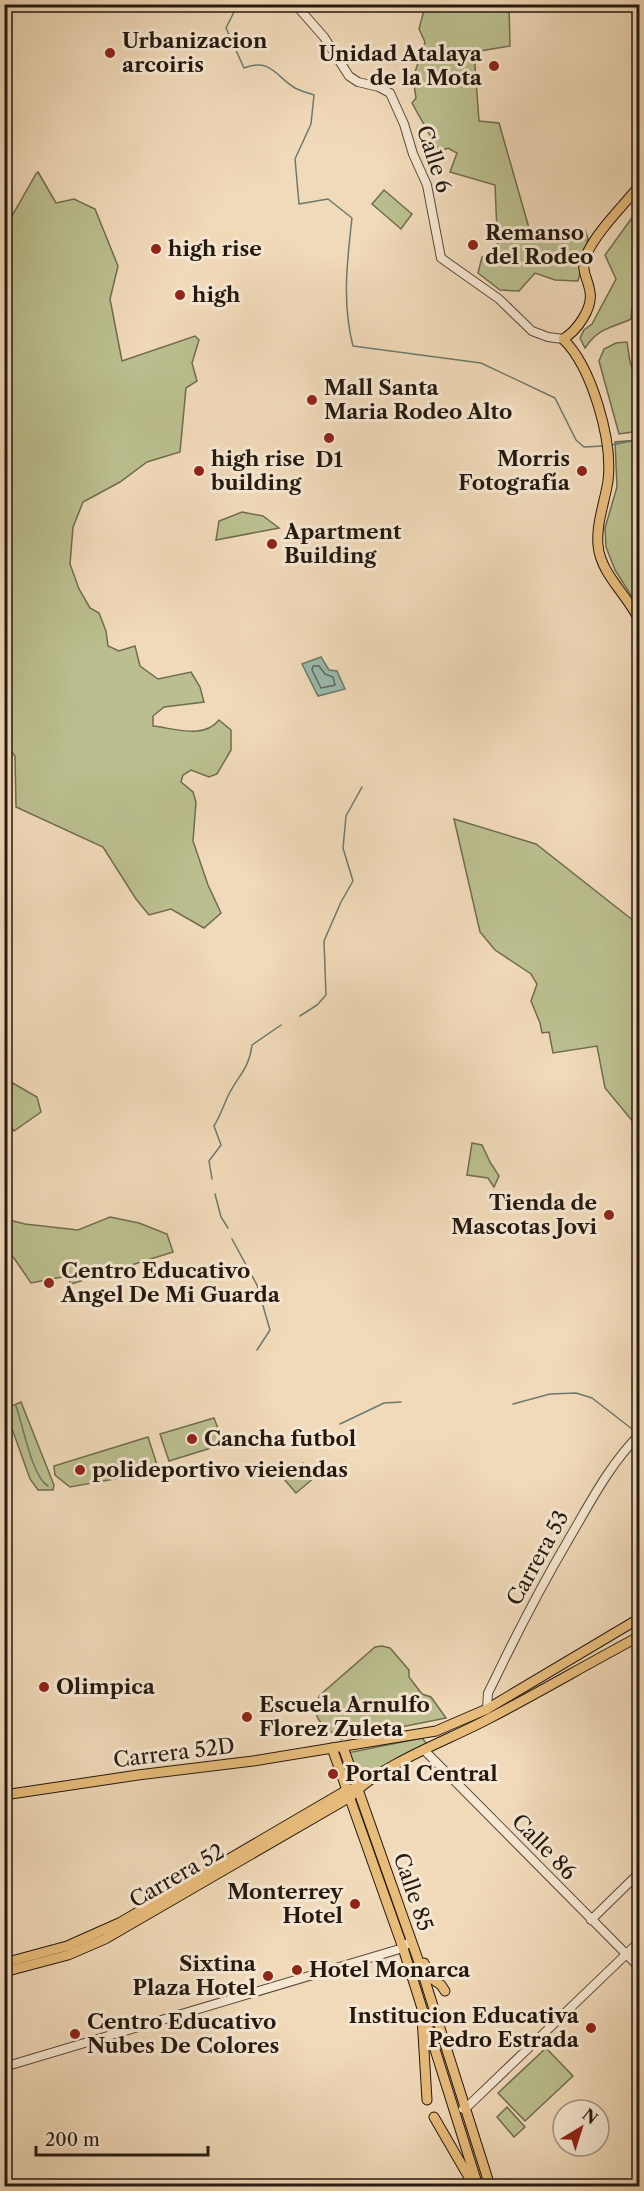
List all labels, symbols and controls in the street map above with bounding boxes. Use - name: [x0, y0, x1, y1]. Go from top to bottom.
- place label: Urbanizacion arcoiris: [122, 28, 268, 77]
- place label: Unidad Atalaya de la Mota: [319, 41, 483, 90]
- marker: Urbanizacion arcoiris: [103, 46, 117, 60]
- marker: Unidad Atalaya de la Mota: [487, 59, 501, 73]
- street label: Calle 6: [412, 122, 457, 196]
- place label: Remanso del Rodeo: [485, 220, 593, 269]
- place label: high rise: [168, 236, 262, 261]
- marker: Remanso del Rodeo: [466, 238, 480, 252]
- marker: high rise: [149, 242, 163, 256]
- place label: high: [192, 282, 241, 307]
- marker: high: [173, 288, 187, 302]
- place label: Mall Santa Maria Rodeo Alto: [324, 375, 512, 424]
- marker: Mall Santa Maria Rodeo Alto: [305, 393, 319, 407]
- marker: D1: [322, 431, 336, 445]
- place label: high rise building: [210, 446, 305, 495]
- place label: Morris Fotografía: [458, 446, 571, 495]
- place label: D1: [315, 447, 343, 472]
- marker: high rise building: [192, 464, 206, 478]
- marker: Morris Fotografía: [575, 464, 589, 478]
- place label: Apartment Building: [283, 519, 402, 568]
- marker: Apartment Building: [265, 537, 279, 551]
- place label: Tienda de Mascotas Jovi: [451, 1190, 598, 1239]
- marker: Tienda de Mascotas Jovi: [602, 1208, 616, 1222]
- place label: Centro Educativo Angel De Mi Guarda: [60, 1258, 281, 1307]
- marker: Centro Educativo Angel De Mi Guarda: [42, 1276, 56, 1290]
- place label: Cancha futbol: [204, 1426, 356, 1451]
- marker: Cancha futbol: [185, 1432, 199, 1446]
- place label: polideportivo vieiendas: [92, 1457, 348, 1482]
- marker: polideportivo vieiendas: [73, 1463, 87, 1477]
- street label: Carrera 53: [501, 1506, 574, 1610]
- place label: Olimpica: [56, 1674, 156, 1699]
- marker: Olimpica: [37, 1680, 51, 1694]
- place label: Escuela Arnulfo Florez Zuleta: [259, 1692, 430, 1741]
- marker: Escuela Arnulfo Florez Zuleta: [240, 1710, 254, 1724]
- street label: Carrera 52D: [112, 1733, 236, 1772]
- place label: Portal Central: [345, 1761, 498, 1786]
- marker: Portal Central: [326, 1767, 340, 1781]
- street label: Calle 86: [507, 1809, 582, 1885]
- street label: Carrera 52: [125, 1838, 229, 1913]
- street label: Calle 85: [388, 1849, 438, 1934]
- place label: Monterrey Hotel: [227, 1879, 344, 1928]
- marker: Monterrey Hotel: [348, 1897, 362, 1911]
- place label: Sixtina Plaza Hotel: [133, 1951, 257, 2000]
- place label: Hotel Monarca: [309, 1957, 471, 1982]
- marker: Hotel Monarca: [290, 1963, 304, 1977]
- marker: Sixtina Plaza Hotel: [261, 1969, 275, 1983]
- place label: Institucion Educativa Pedro Estrada: [349, 2003, 580, 2052]
- place label: Centro Educativo Nubes De Colores: [87, 2009, 279, 2058]
- marker: Institucion Educativa Pedro Estrada: [584, 2021, 598, 2035]
- marker: Centro Educativo Nubes De Colores: [68, 2027, 82, 2041]
- north arrow: [551, 2098, 611, 2158]
- text: N: [579, 2104, 602, 2128]
- scale bar: [36, 2119, 208, 2157]
- text: 200 m: [45, 2129, 100, 2151]

